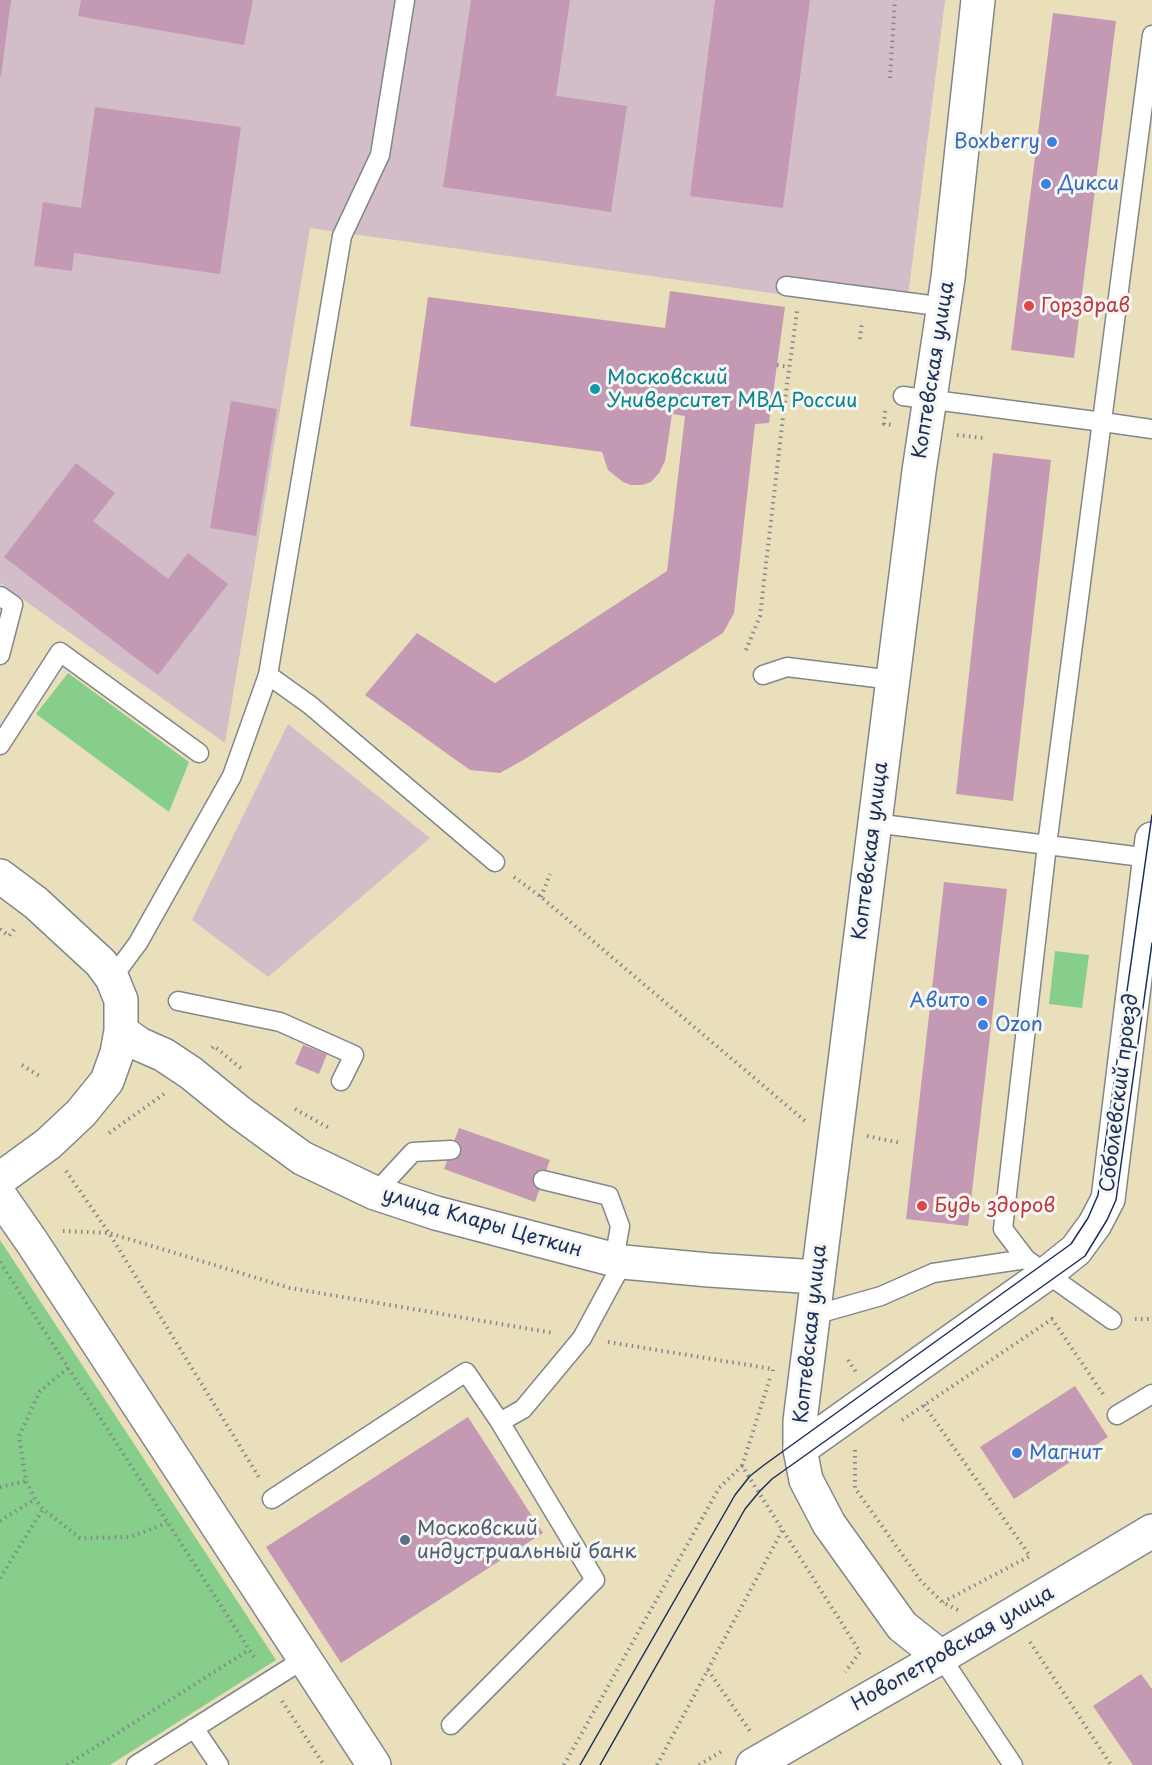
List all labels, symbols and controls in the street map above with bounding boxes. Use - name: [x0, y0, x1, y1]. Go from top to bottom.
- place label: Boxberry: [954, 130, 1040, 154]
- marker: Boxberry: [1045, 135, 1059, 149]
- place label: Дикси: [1058, 172, 1119, 196]
- marker: Дикси: [1039, 177, 1053, 191]
- street label: Коптевская улица: [908, 279, 960, 461]
- place label: Горздрав: [1041, 294, 1130, 318]
- marker: Горздрав: [1022, 299, 1036, 313]
- place label: Московский Университет МВД России: [607, 366, 857, 413]
- marker: Московский Университет МВД России: [588, 382, 602, 396]
- street label: Коптевская улица: [848, 760, 894, 942]
- place label: Авито: [910, 989, 970, 1013]
- street label: Соболевский проезд: [1096, 992, 1144, 1194]
- marker: Авито: [975, 994, 989, 1008]
- place label: Ozon: [995, 1013, 1043, 1037]
- marker: Ozon: [976, 1018, 990, 1032]
- street label: улица Клары Цеткин: [379, 1183, 585, 1263]
- place label: Будь здоров: [934, 1194, 1055, 1218]
- marker: Будь здоров: [915, 1199, 929, 1213]
- street label: Коптевская улица: [790, 1243, 832, 1425]
- place label: Магнит: [1029, 1441, 1102, 1465]
- marker: Магнит: [1010, 1446, 1024, 1460]
- place label: Московский индустриальный банк: [417, 1517, 636, 1564]
- marker: Московский индустриальный банк: [398, 1533, 412, 1547]
- street label: Новопетровская улица: [848, 1581, 1058, 1717]

